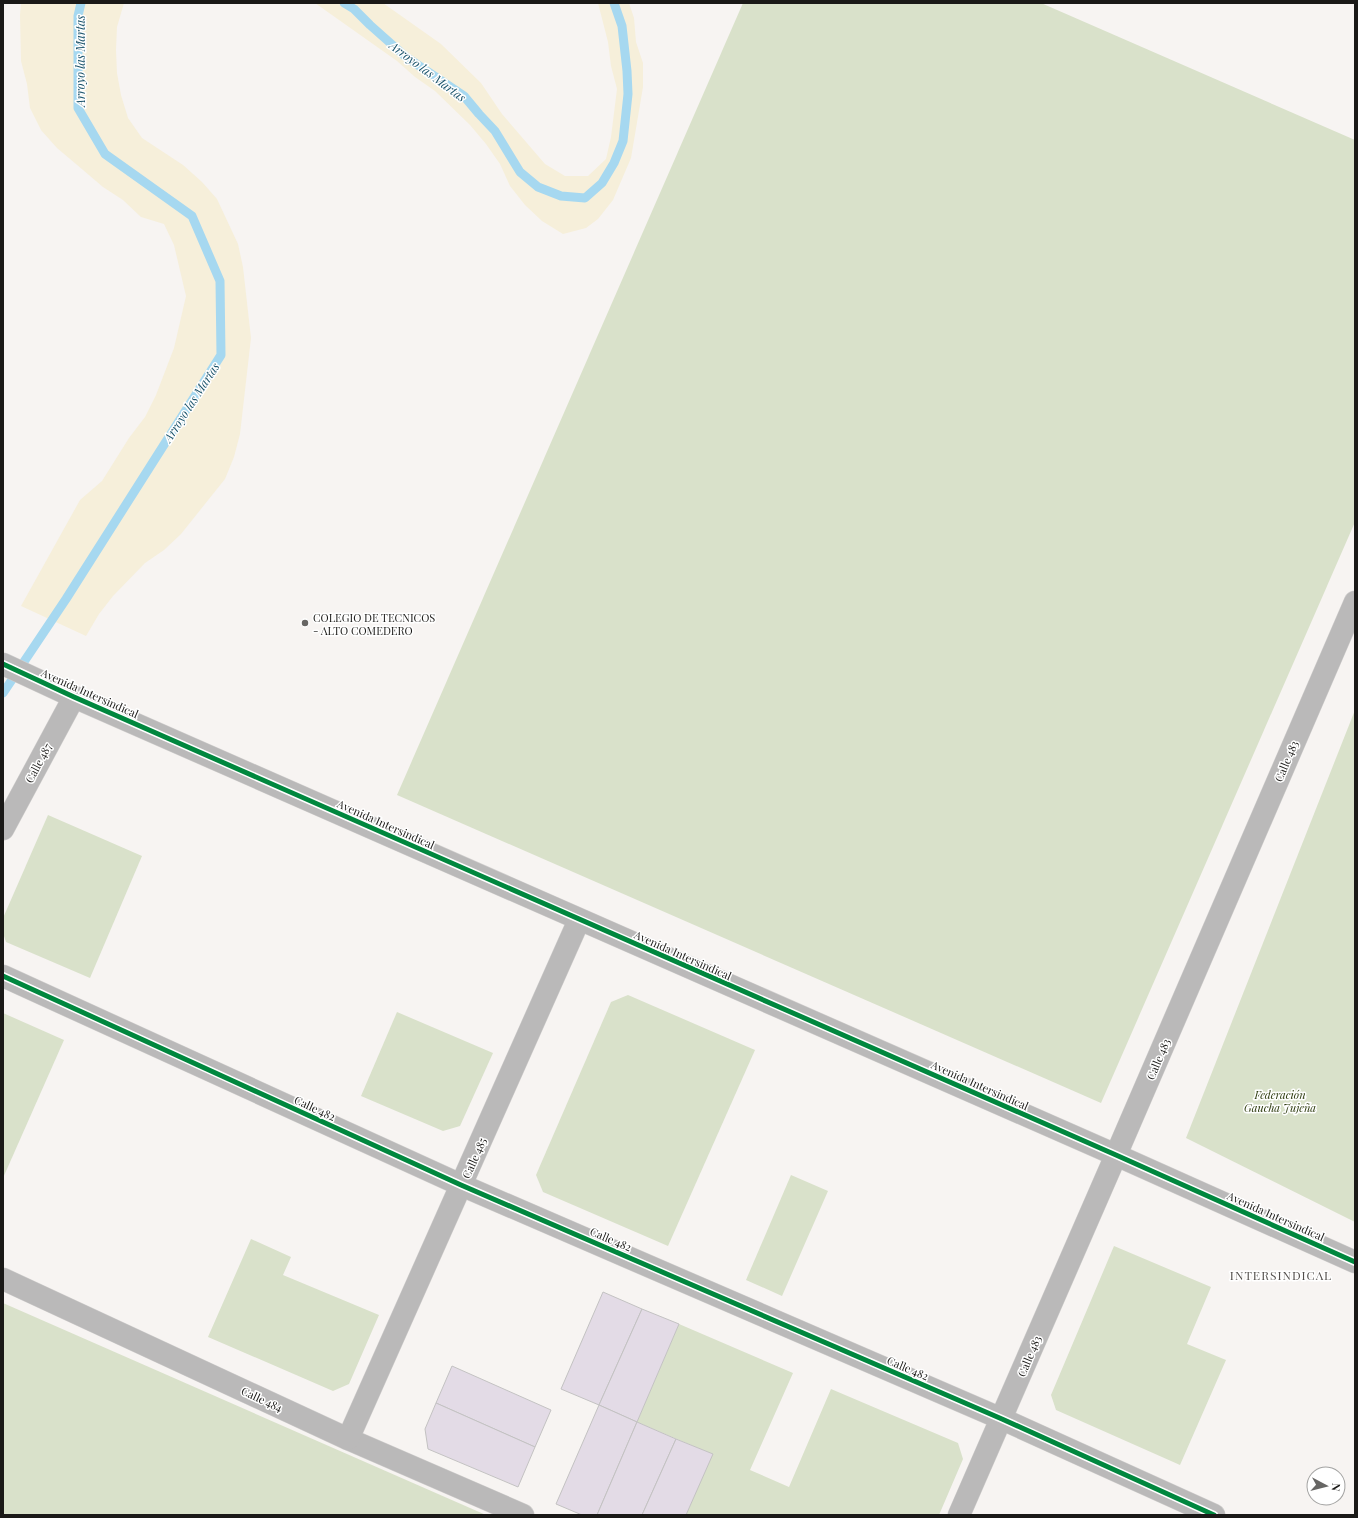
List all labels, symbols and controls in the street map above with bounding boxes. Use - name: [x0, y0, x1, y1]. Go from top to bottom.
- water label: Arroyo las Martas: [72, 15, 88, 109]
- water label: Arroyo las Martas: [385, 36, 470, 105]
- water label: Arroyo las Martas: [158, 359, 223, 446]
- place label: COLEGIO DE TECNICOS - ALTO COMEDERO: [313, 610, 435, 638]
- marker: COLEGIO DE TECNICOS - ALTO COMEDERO: [300, 618, 310, 628]
- street label: Avenida Intersindical: [38, 664, 141, 721]
- street label: Calle 483: [1271, 738, 1301, 784]
- street label: Calle 487: [21, 740, 55, 785]
- street label: Avenida Intersindical: [334, 795, 437, 852]
- street label: Avenida Intersindical: [631, 926, 734, 983]
- street label: Calle 483: [1143, 1036, 1173, 1082]
- street label: Avenida Intersindical: [928, 1056, 1031, 1113]
- park label: Federación Gaucha Jujeña: [1244, 1087, 1316, 1115]
- street label: Calle 482: [292, 1092, 338, 1124]
- street label: Calle 485: [458, 1135, 490, 1181]
- street label: Avenida Intersindical: [1224, 1187, 1327, 1244]
- street label: Calle 482: [588, 1224, 634, 1254]
- district label: INTERSINDICAL: [1230, 1267, 1332, 1283]
- street label: Calle 483: [1014, 1333, 1044, 1379]
- street label: Calle 482: [885, 1353, 931, 1383]
- street label: Calle 484: [239, 1383, 286, 1415]
- north arrow: [1306, 1466, 1346, 1506]
- text: N: [1328, 1482, 1344, 1492]

